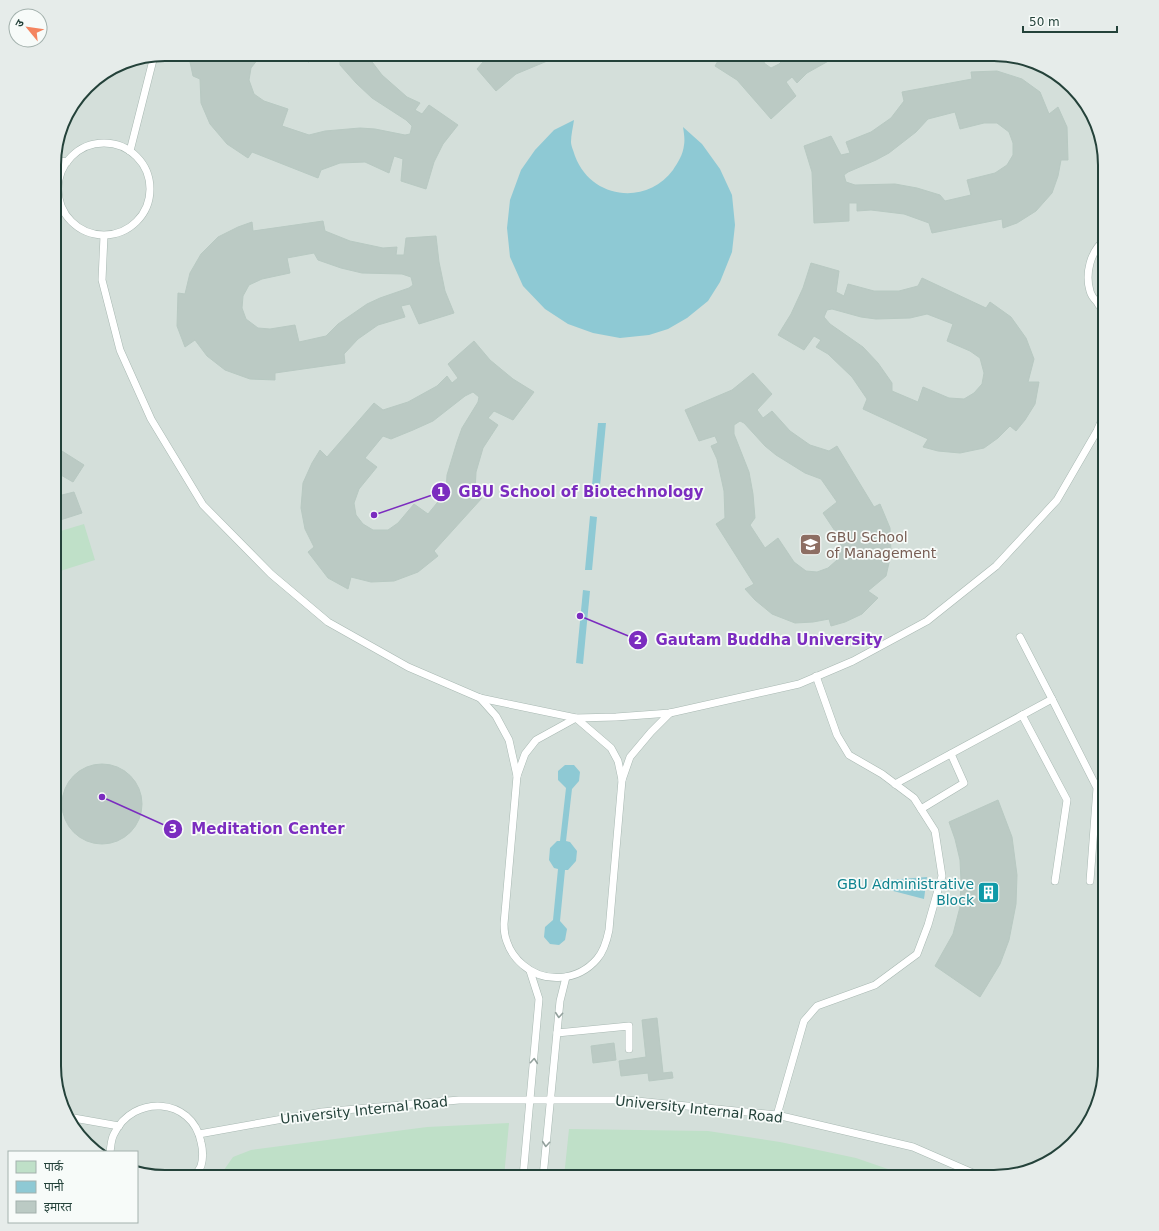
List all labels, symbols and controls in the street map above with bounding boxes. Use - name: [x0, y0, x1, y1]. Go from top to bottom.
- north arrow: [8, 8, 48, 48]
- scale bar: [1023, 8, 1117, 34]
- text: 50 m: [1029, 15, 1060, 29]
- text: उ: [12, 17, 27, 29]
- callout: GBU School of Biotechnology: [431, 478, 712, 505]
- text: GBU School of Biotechnology: [458, 483, 704, 501]
- text: 1: [437, 485, 445, 499]
- place label: GBU School of Management: [826, 529, 937, 561]
- school or university icon: GBU School of Management: [798, 532, 824, 558]
- callout: Gautam Buddha University: [628, 627, 891, 654]
- text: Gautam Buddha University: [655, 631, 883, 649]
- text: 2: [634, 633, 642, 647]
- callout: Meditation Center: [163, 815, 352, 842]
- text: Meditation Center: [191, 820, 345, 838]
- text: 3: [169, 822, 177, 836]
- place label: GBU Administrative Block: [837, 876, 975, 908]
- building icon: GBU Administrative Block: [976, 879, 1002, 905]
- one-way arrow: [554, 1012, 563, 1018]
- one-way arrow: [529, 1058, 538, 1064]
- street label: University Internal Road: [614, 1092, 784, 1126]
- street label: University Internal Road: [279, 1093, 449, 1127]
- one-way arrow: [542, 1141, 551, 1147]
- legend: [8, 1151, 138, 1223]
- text: पार्क: [44, 1160, 64, 1174]
- text: पानी: [44, 1179, 65, 1194]
- text: इमारत: [44, 1200, 73, 1214]

